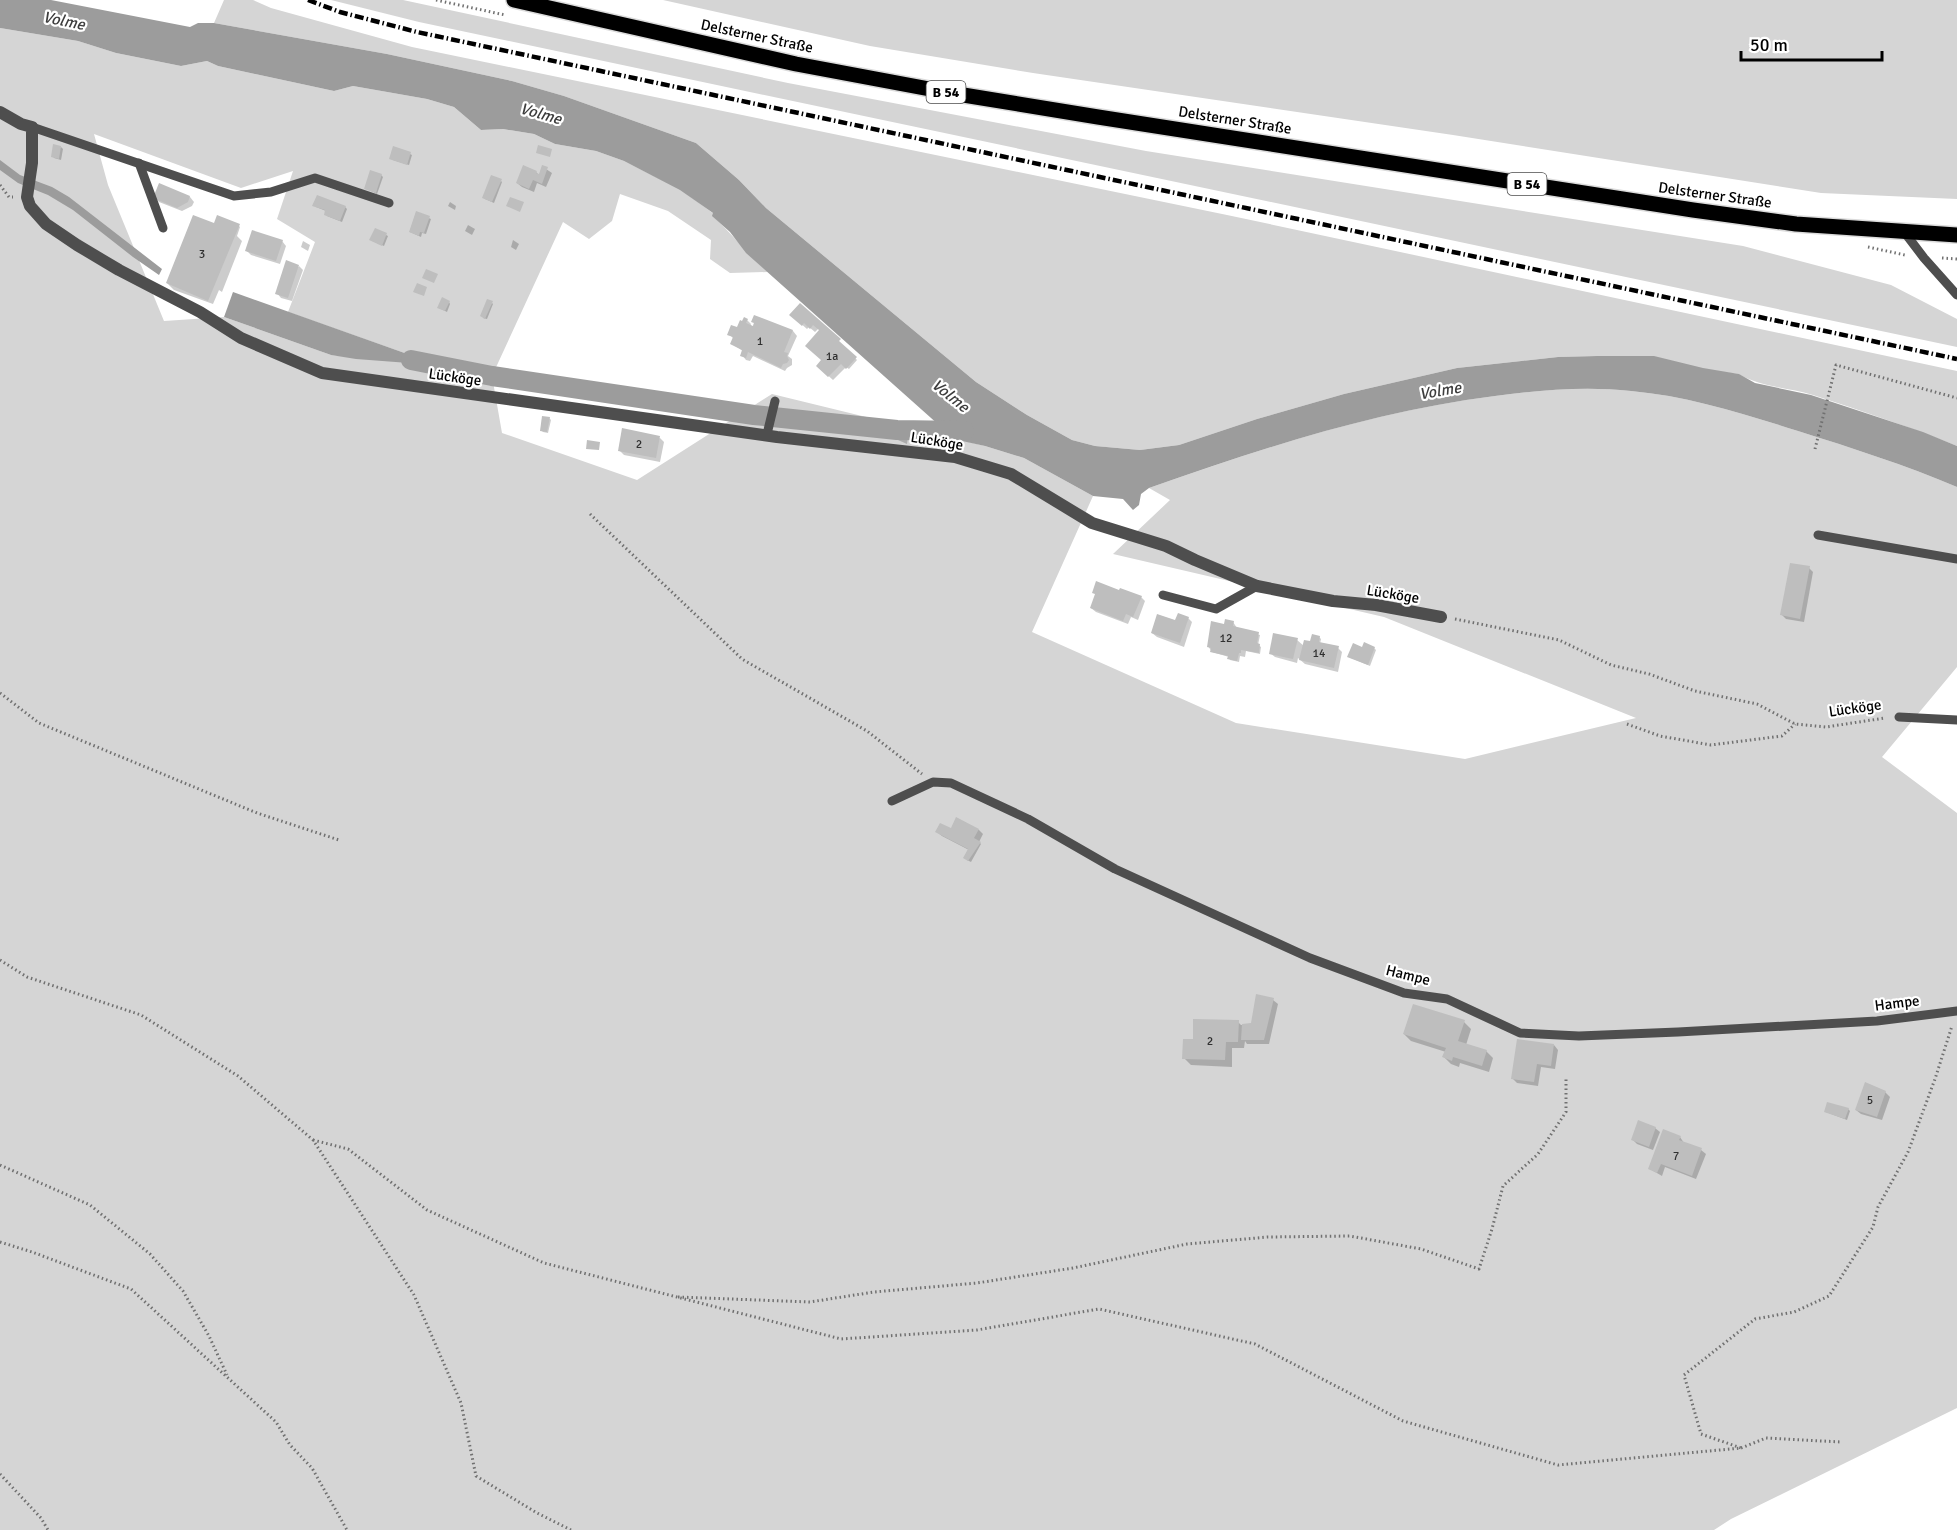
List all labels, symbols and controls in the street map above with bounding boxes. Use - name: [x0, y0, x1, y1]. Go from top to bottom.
- water label: Volme: [41, 7, 87, 35]
- street label: Delsterner Straße: [699, 15, 815, 57]
- scale bar: [1741, 24, 1882, 62]
- text: 50 m: [1750, 34, 1788, 56]
- road number: B 54: [926, 81, 966, 103]
- water label: Volme: [518, 99, 565, 130]
- street label: Delsterner Straße: [1177, 102, 1293, 138]
- road number: B 54: [1508, 173, 1546, 195]
- street label: Delsterner Straße: [1657, 178, 1773, 212]
- house number: 3: [199, 247, 205, 262]
- house number: 1: [757, 334, 763, 349]
- house number: 1a: [826, 349, 838, 364]
- street label: Lücköge: [427, 364, 483, 390]
- water label: Volme: [928, 375, 974, 417]
- water label: Volme: [1418, 377, 1464, 404]
- street label: Lücköge: [909, 428, 965, 454]
- house number: 2: [636, 437, 642, 452]
- street label: Lücköge: [1365, 581, 1421, 607]
- house number: 12: [1220, 631, 1232, 646]
- house number: 14: [1313, 646, 1326, 661]
- street label: Lücköge: [1827, 695, 1883, 721]
- street label: Hampe: [1384, 961, 1432, 989]
- street label: Hampe: [1874, 991, 1920, 1015]
- house number: 2: [1207, 1034, 1213, 1049]
- house number: 5: [1867, 1093, 1873, 1108]
- house number: 7: [1673, 1149, 1679, 1164]

